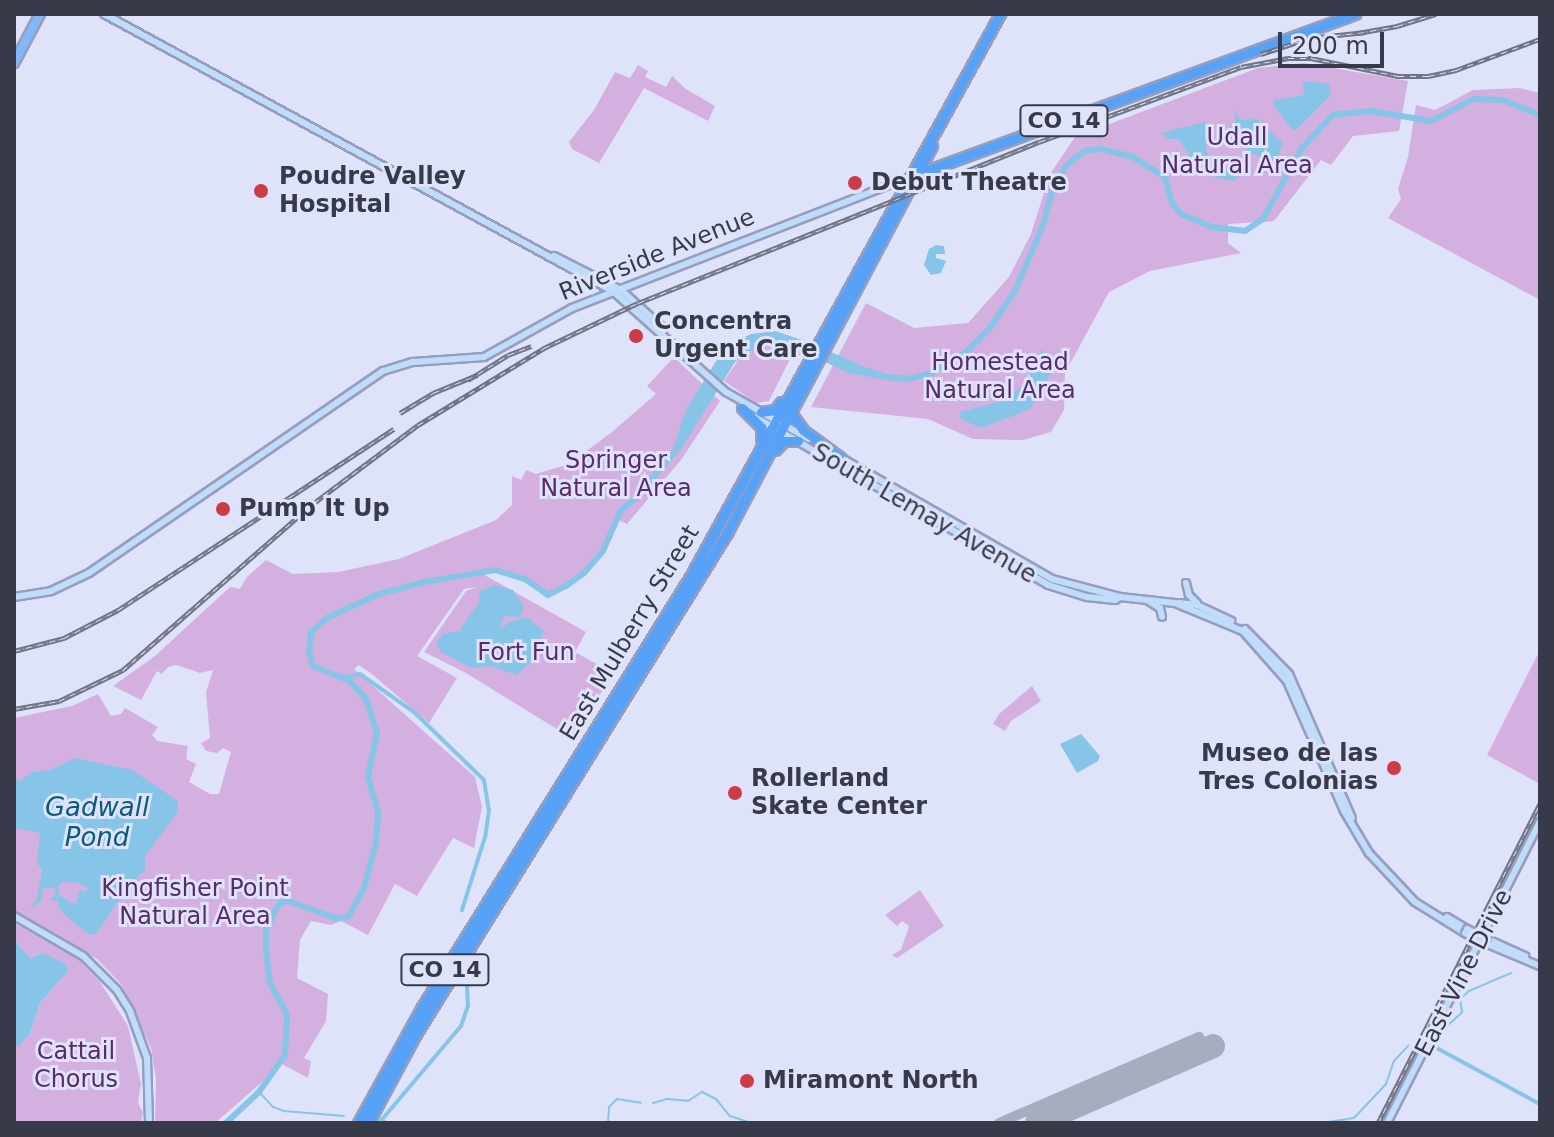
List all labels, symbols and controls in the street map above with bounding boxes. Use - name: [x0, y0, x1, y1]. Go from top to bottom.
- scale bar: [1282, 16, 1388, 66]
- text: 200 m: [1292, 32, 1369, 60]
- road number: CO 14: [1018, 103, 1110, 139]
- park label: Udall Natural Area: [1161, 124, 1313, 180]
- place label: Poudre Valley Hospital: [279, 163, 466, 219]
- place label: Debut Theatre: [871, 169, 1067, 197]
- marker: Debut Theatre: [846, 174, 864, 192]
- marker: Poudre Valley Hospital: [250, 180, 272, 202]
- street label: Riverside Avenue: [555, 203, 759, 307]
- place label: Concentra Urgent Care: [654, 308, 818, 364]
- marker: Concentra Urgent Care: [625, 325, 647, 347]
- park label: Homestead Natural Area: [924, 349, 1076, 405]
- street label: South Lemay Avenue: [807, 438, 1041, 590]
- park label: Springer Natural Area: [540, 447, 692, 503]
- place label: Pump It Up: [239, 495, 390, 523]
- marker: Pump It Up: [214, 500, 232, 518]
- street label: East Mulberry Street: [554, 520, 706, 746]
- park label: Fort Fun: [477, 639, 575, 667]
- place label: Museo de las Tres Colonias: [1199, 740, 1378, 796]
- marker: Museo de las Tres Colonias: [1385, 759, 1403, 777]
- place label: Rollerland Skate Center: [751, 765, 927, 821]
- marker: Rollerland Skate Center: [726, 784, 744, 802]
- water label: Gadwall Pond: [45, 792, 149, 854]
- park label: Kingfisher Point Natural Area: [101, 875, 289, 931]
- street label: East Vine Drive: [1410, 885, 1518, 1061]
- road number: CO 14: [399, 952, 491, 988]
- park label: Cattail Chorus: [34, 1038, 118, 1094]
- place label: Miramont North: [763, 1067, 979, 1095]
- marker: Miramont North: [738, 1072, 756, 1090]

